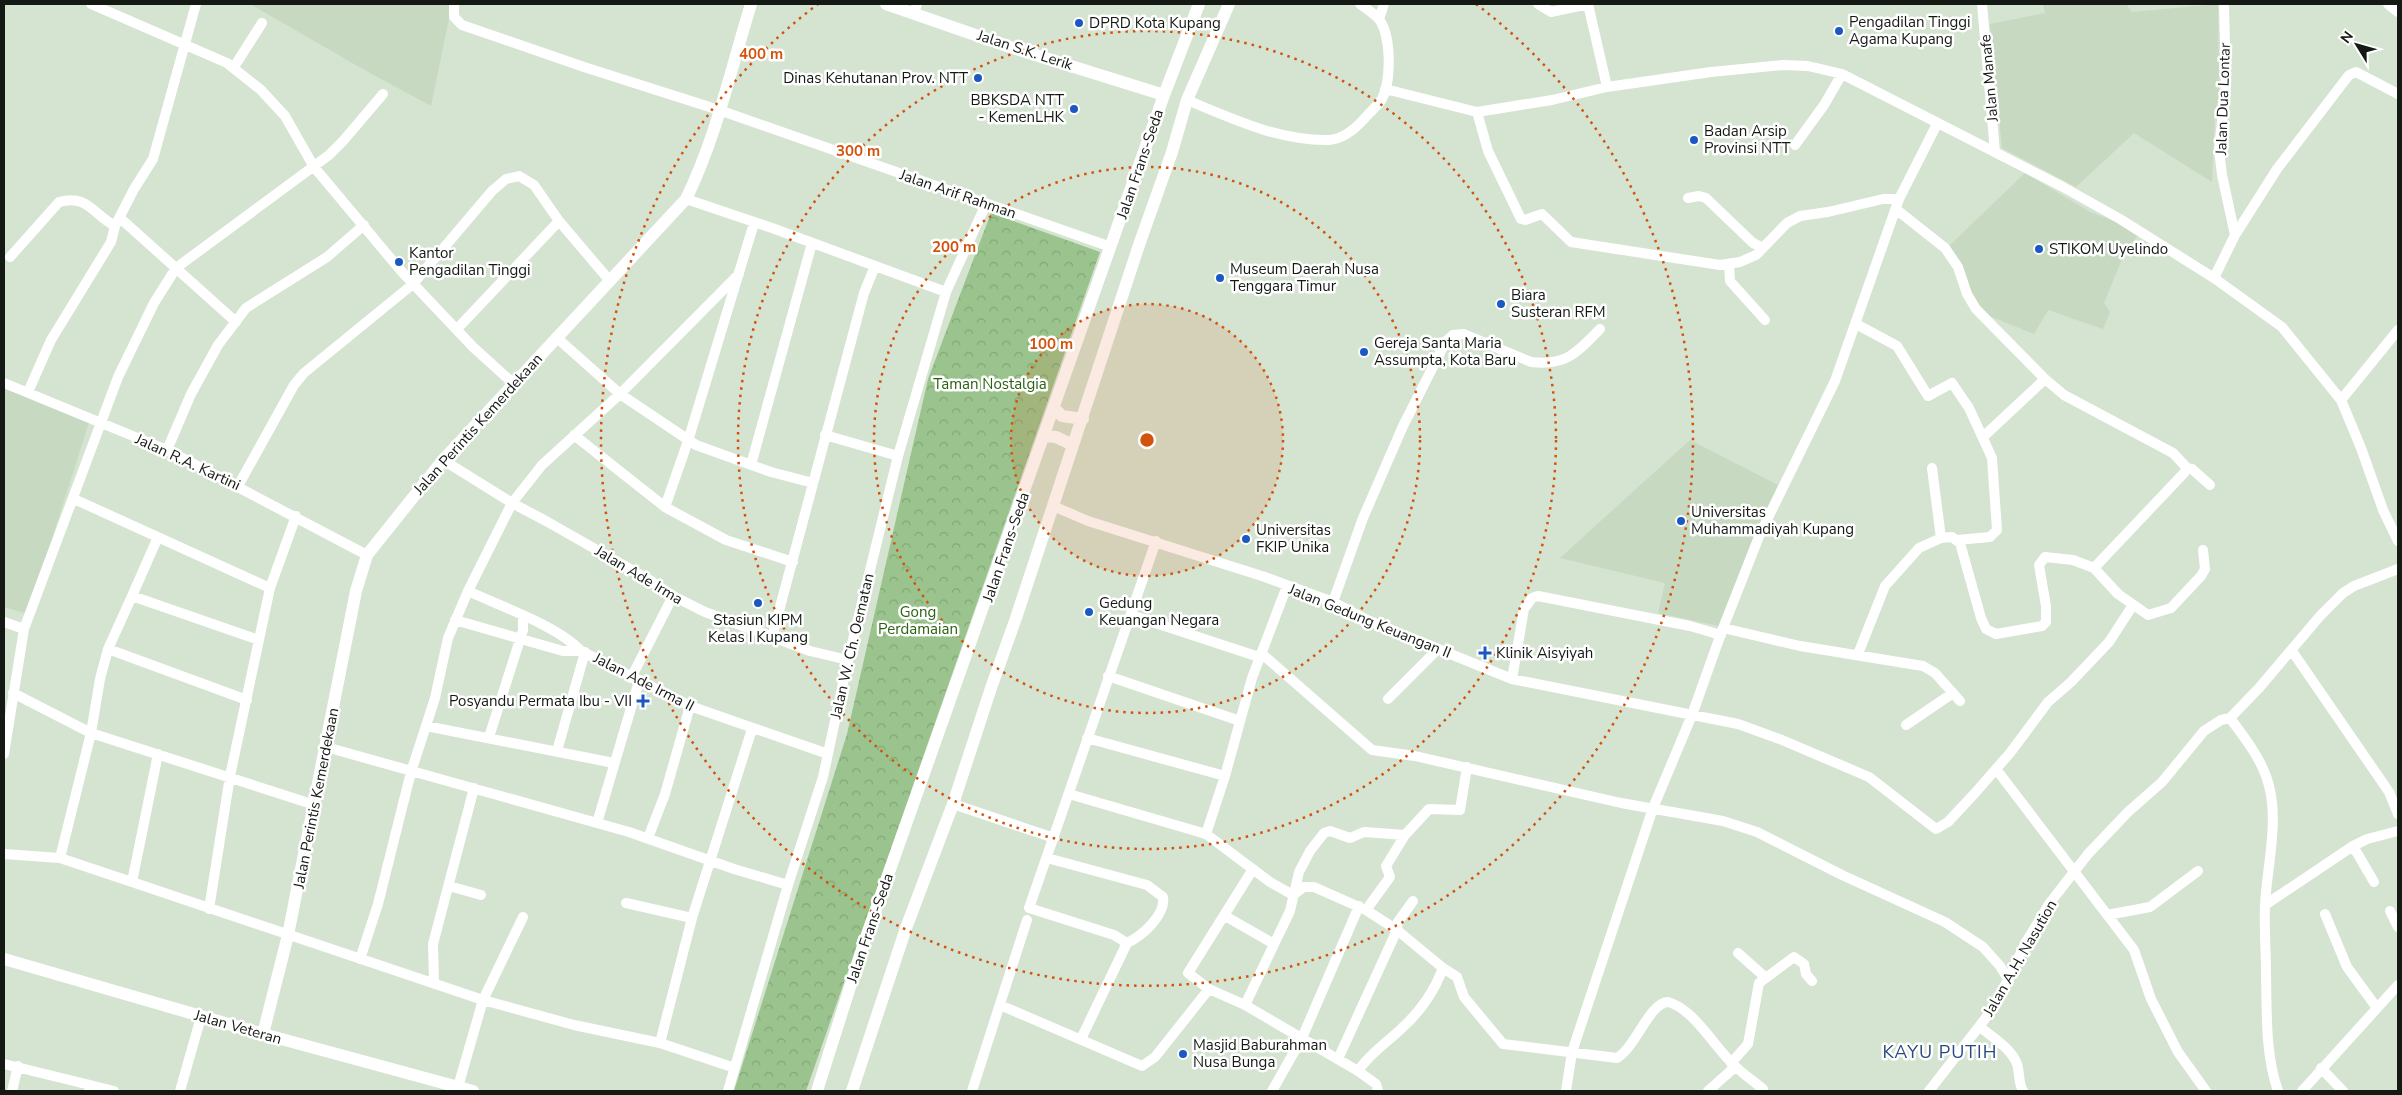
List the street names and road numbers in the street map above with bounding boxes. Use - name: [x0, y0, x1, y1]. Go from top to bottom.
- street label: Jalan S.K. Lerik: [974, 25, 1076, 75]
- street label: Jalan Manafe: [1975, 33, 2003, 123]
- street label: Jalan Dua Lontar: [2211, 42, 2235, 157]
- street label: Jalan Frans-Seda: [1112, 107, 1168, 222]
- street label: Jalan Arif Rahman: [896, 164, 1019, 223]
- street label: Jalan Perintis Kemerdekaan: [408, 349, 547, 500]
- street label: Jalan R.A. Kartini: [131, 428, 244, 495]
- street label: Jalan Frans-Seda: [978, 490, 1034, 605]
- street label: Jalan Ade Irma: [591, 540, 687, 609]
- street label: Jalan W. Ch. Oematan: [825, 571, 878, 722]
- street label: Jalan Gedung Keuangan II: [1285, 579, 1454, 663]
- street label: Jalan Ade Irma II: [589, 648, 698, 716]
- street label: Jalan Perintis Kemerdekaan: [288, 706, 343, 891]
- street label: Jalan Frans-Seda: [842, 871, 898, 986]
- street label: Jalan A.H. Nasution: [1978, 896, 2061, 1021]
- street label: Jalan Veteran: [191, 1005, 284, 1049]

